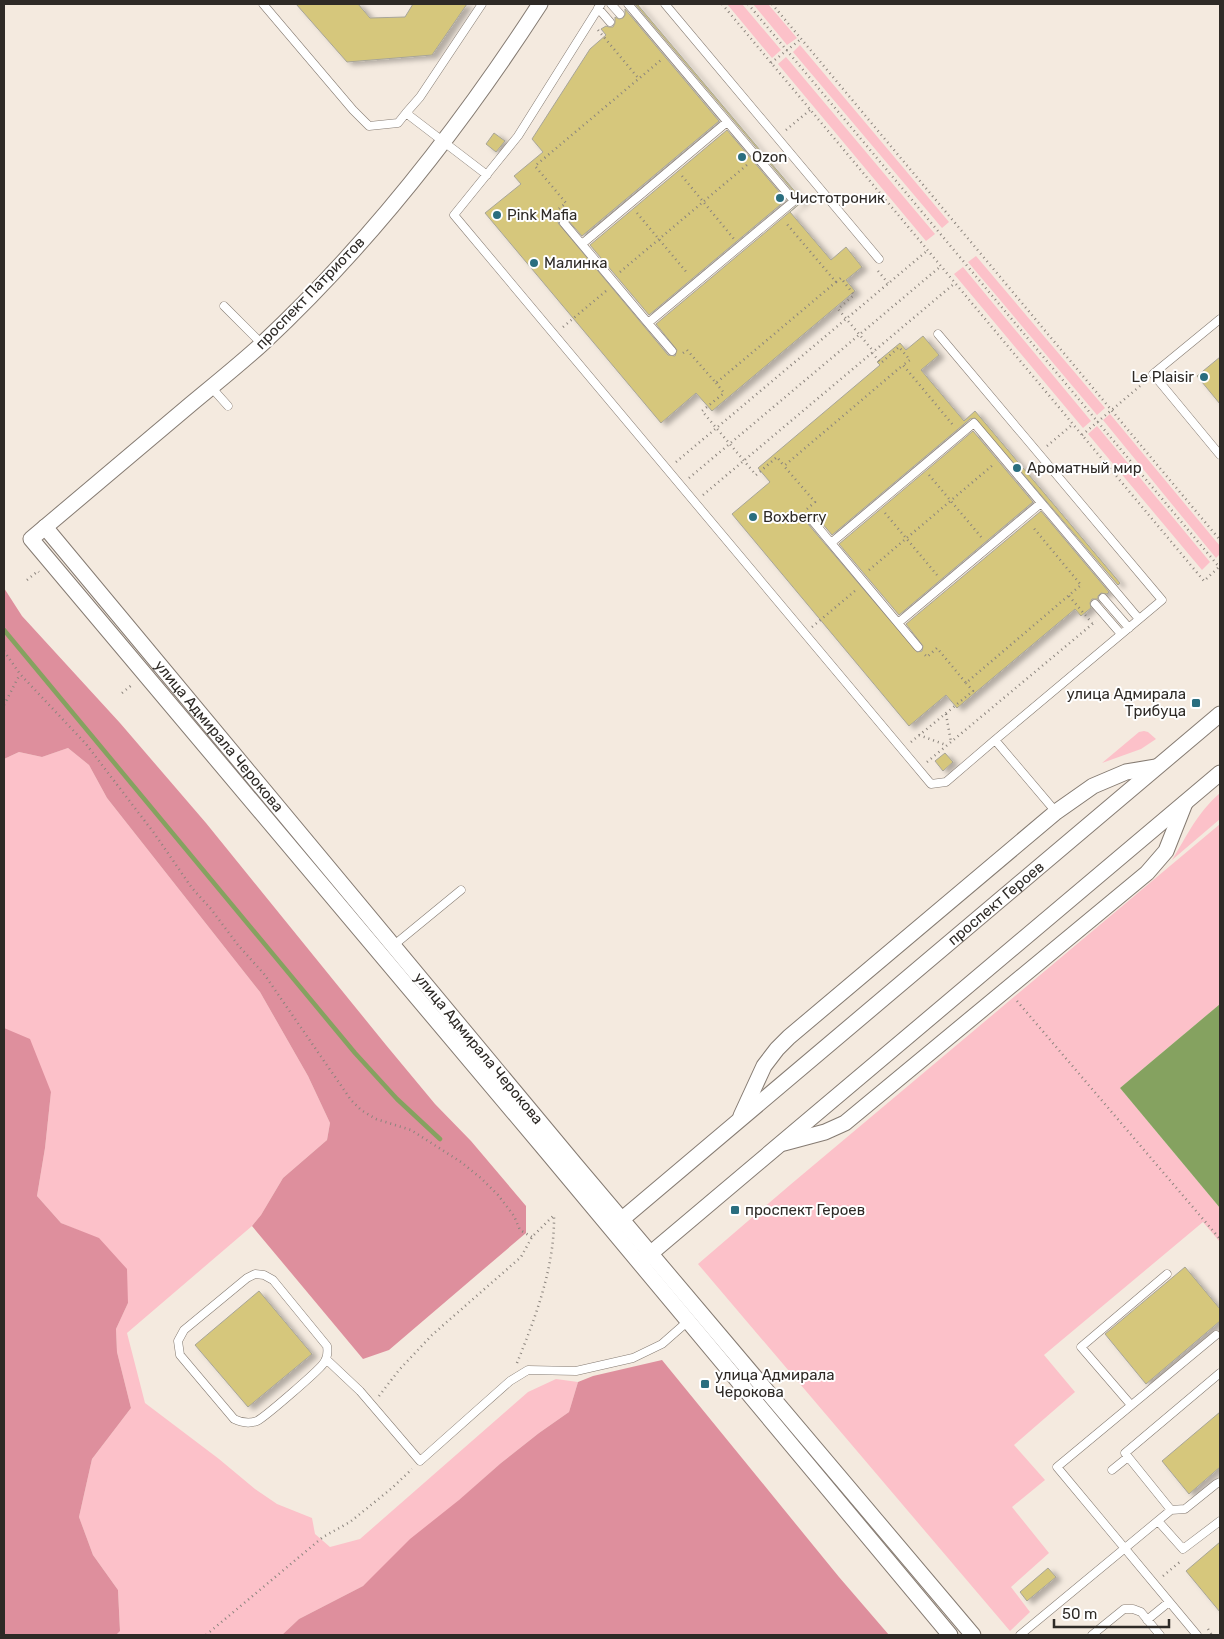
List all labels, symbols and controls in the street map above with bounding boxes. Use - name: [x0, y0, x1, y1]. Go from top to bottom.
- place label: Ozon: [752, 148, 787, 166]
- marker: Ozon: [736, 151, 748, 163]
- place label: Чистотроник: [790, 189, 885, 207]
- marker: Чистотроник: [774, 192, 786, 204]
- place label: Pink Mafia: [507, 206, 577, 224]
- marker: Pink Mafia: [491, 209, 503, 221]
- street label: проспект Патриотов: [252, 233, 368, 353]
- place label: Малинка: [544, 254, 607, 272]
- marker: Малинка: [528, 257, 540, 269]
- place label: Le Plaisir: [1131, 368, 1194, 386]
- marker: Le Plaisir: [1198, 371, 1210, 383]
- place label: Ароматный мир: [1027, 459, 1142, 477]
- marker: Ароматный мир: [1011, 462, 1023, 474]
- place label: Boxberry: [763, 508, 827, 526]
- marker: Boxberry: [747, 511, 759, 523]
- street label: улица Адмирала Черокова: [151, 657, 287, 816]
- place label: улица Адмирала Трибуца: [1067, 685, 1186, 720]
- marker: улица Адмирала Трибуца: [1190, 697, 1202, 709]
- street label: проспект Героев: [944, 858, 1048, 949]
- street label: улица Адмирала Черокова: [410, 969, 547, 1128]
- place label: проспект Героев: [745, 1201, 865, 1219]
- marker: проспект Героев: [729, 1204, 741, 1216]
- place label: улица Адмирала Черокова: [715, 1366, 834, 1401]
- marker: улица Адмирала Черокова: [699, 1378, 711, 1390]
- scale bar: [1054, 1596, 1169, 1628]
- text: 50 m: [1062, 1605, 1097, 1623]

